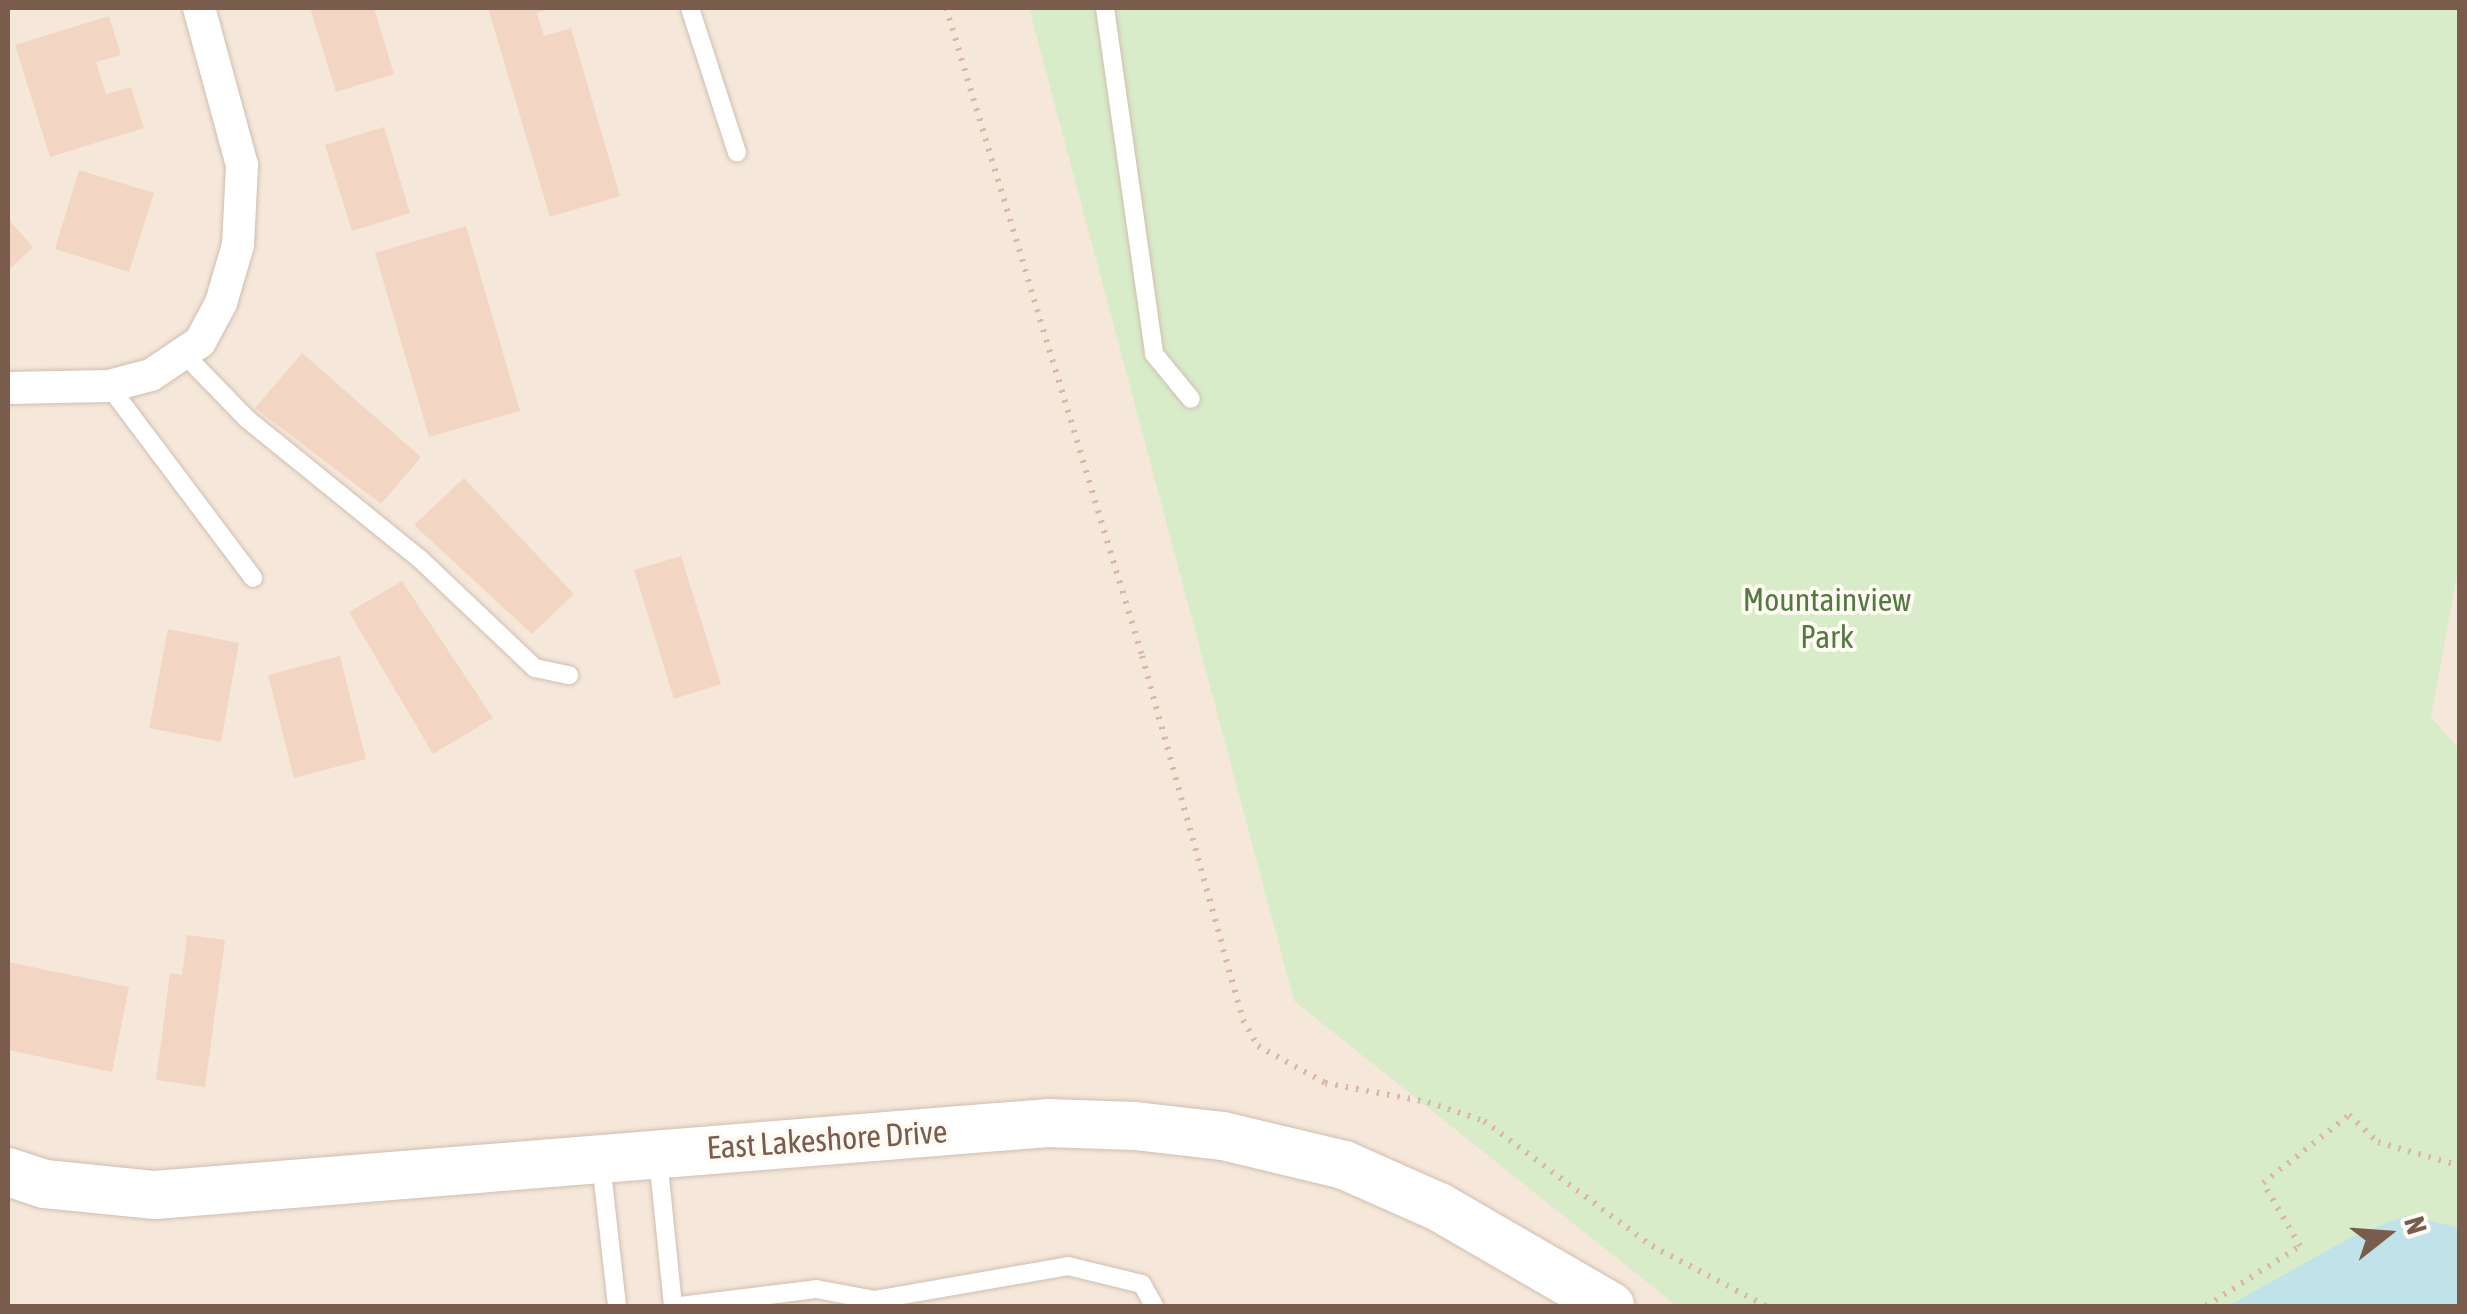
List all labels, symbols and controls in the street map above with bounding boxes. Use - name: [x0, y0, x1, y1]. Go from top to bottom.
- park label: Mountainview Park: [1743, 582, 1911, 657]
- street label: East Lakeshore Drive: [705, 1112, 949, 1168]
- north arrow: [2337, 1184, 2437, 1284]
- text: N: [2398, 1213, 2433, 1238]

